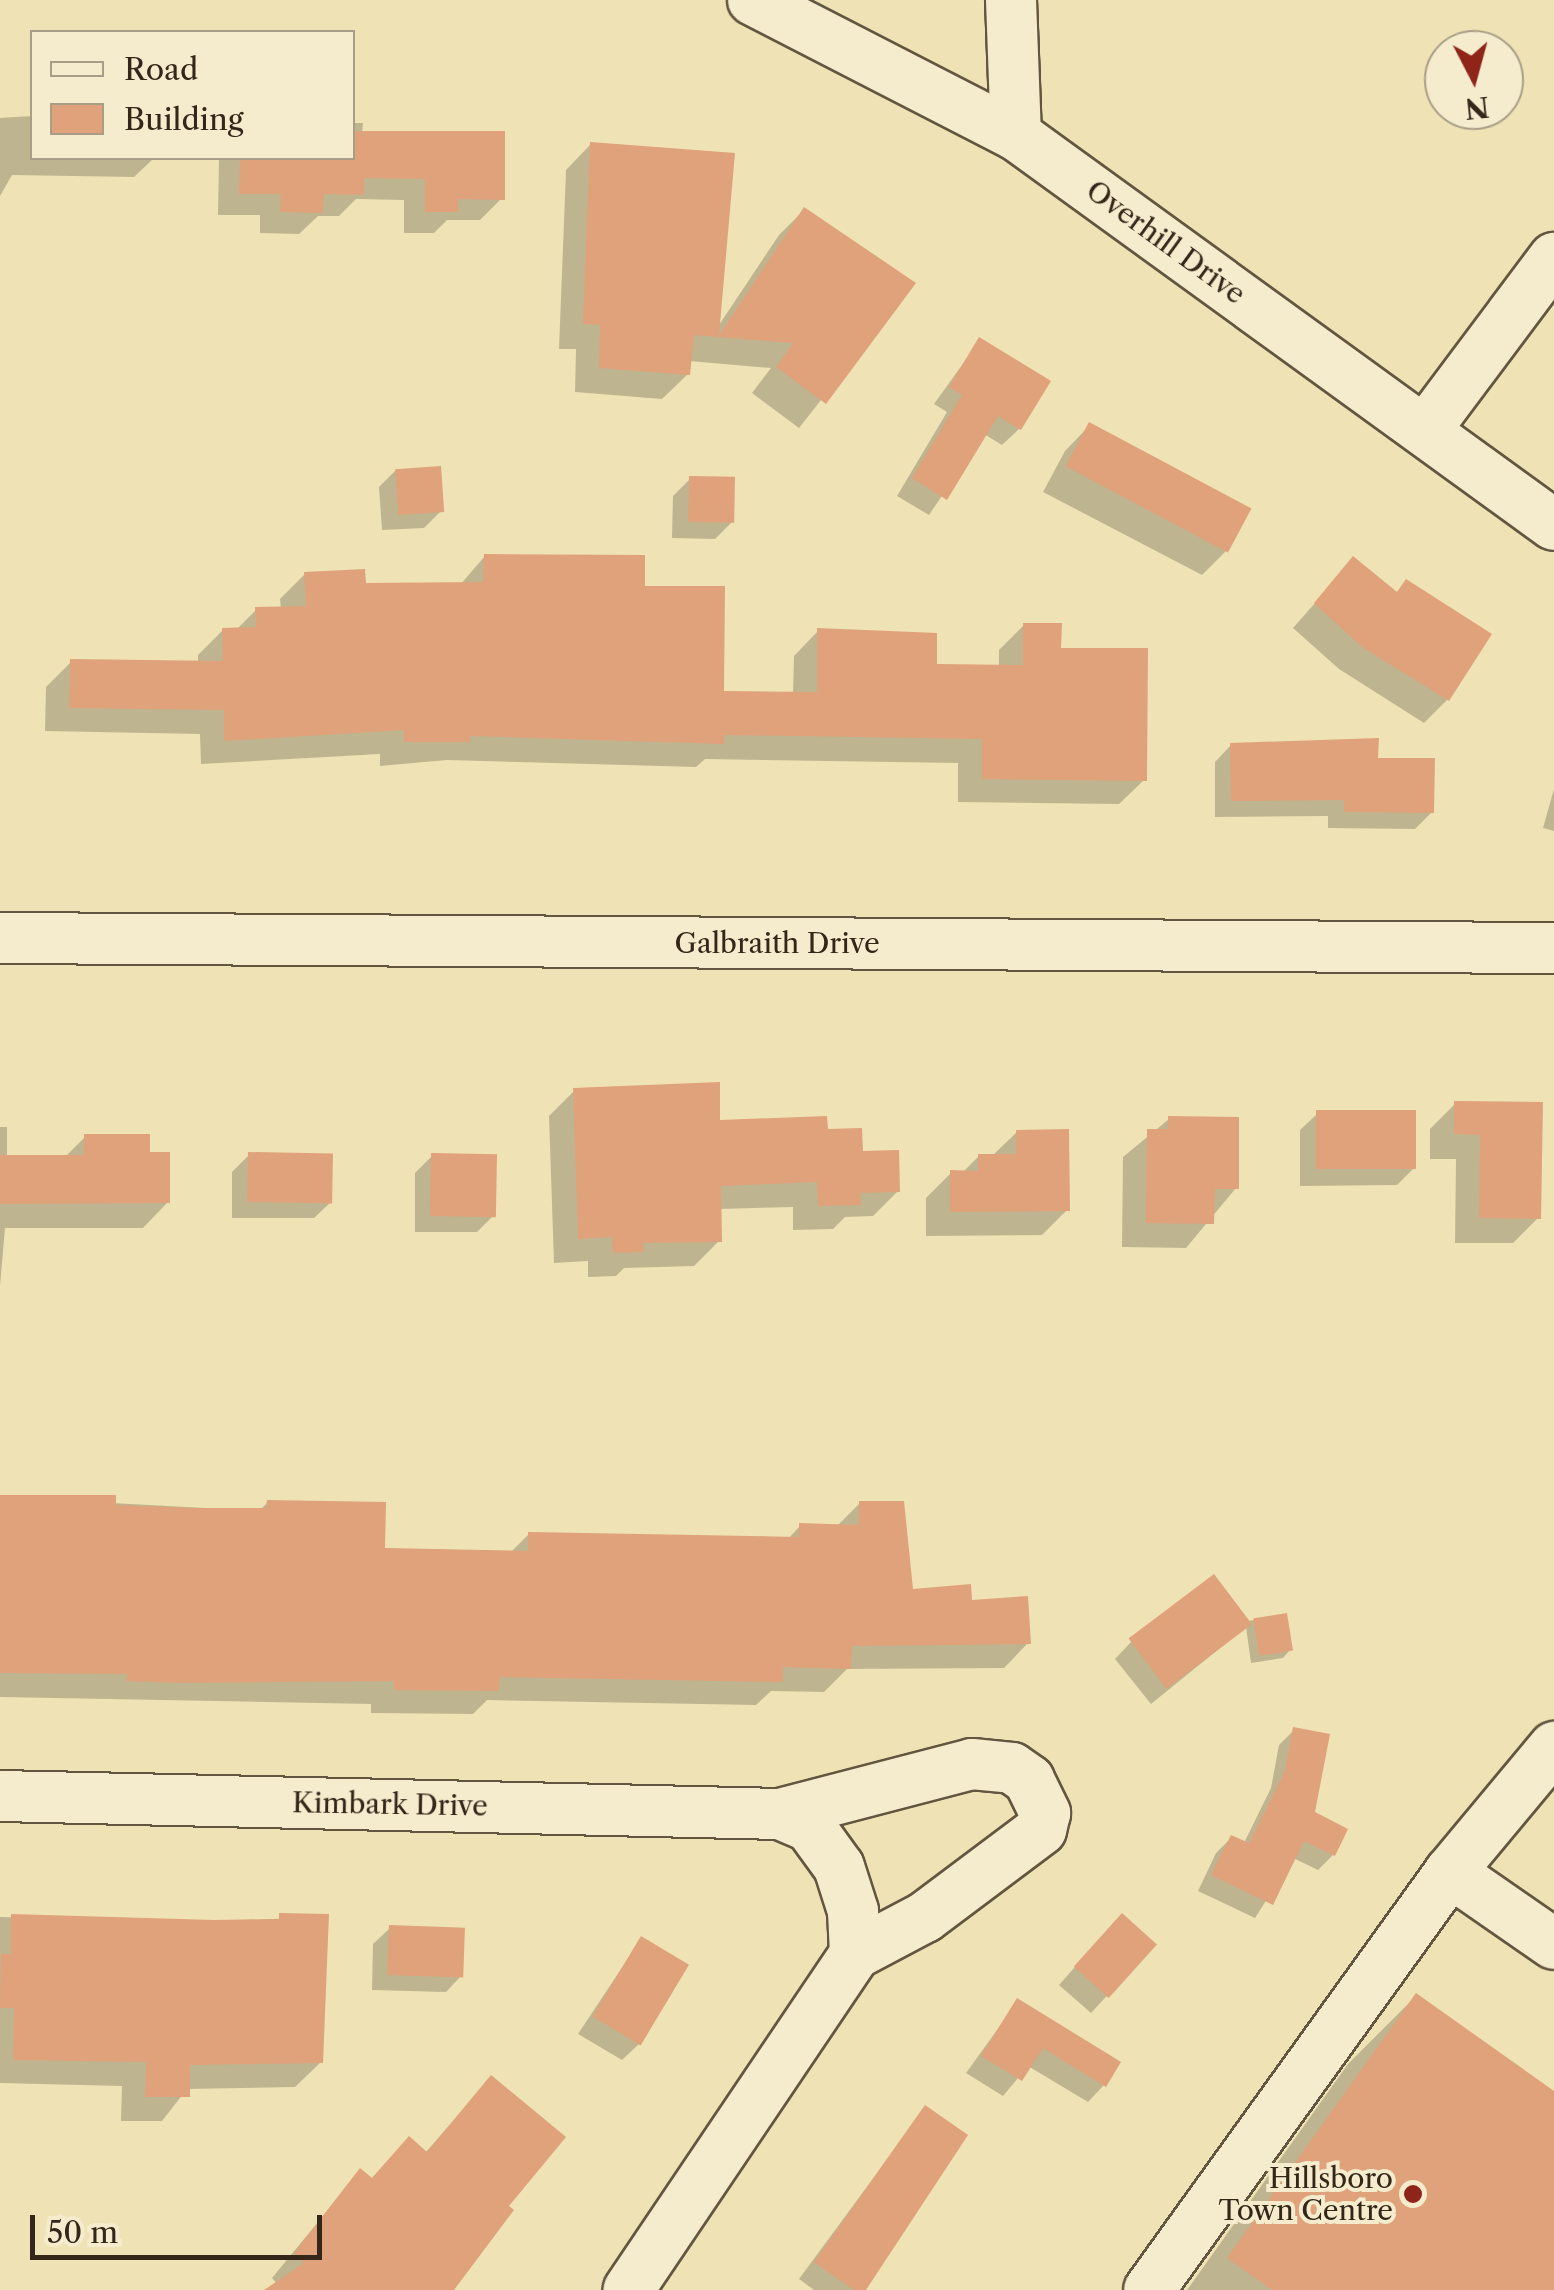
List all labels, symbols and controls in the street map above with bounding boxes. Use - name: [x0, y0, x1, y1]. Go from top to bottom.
- legend: [30, 30, 355, 160]
- north arrow: [1424, 30, 1524, 130]
- text: Road: [124, 51, 198, 88]
- text: N: [1463, 90, 1491, 126]
- text: Building: [124, 101, 244, 138]
- street label: Overhill Drive: [1080, 173, 1252, 311]
- street label: Galbraith Drive: [674, 926, 880, 960]
- street label: Kimbark Drive: [292, 1785, 488, 1823]
- place label: Hillsboro Town Centre: [1218, 2161, 1393, 2227]
- marker: Hillsboro Town Centre: [1402, 2183, 1424, 2205]
- scale bar: [35, 2195, 328, 2257]
- text: 50 m: [47, 2214, 118, 2251]

